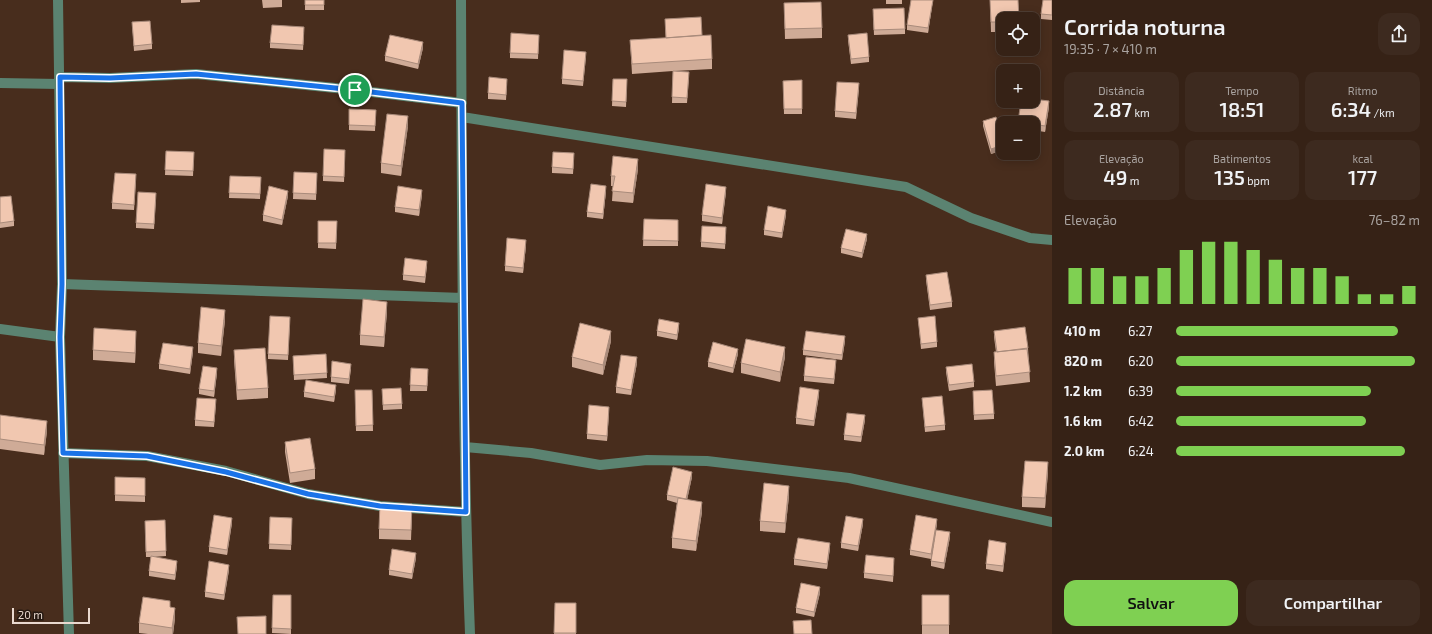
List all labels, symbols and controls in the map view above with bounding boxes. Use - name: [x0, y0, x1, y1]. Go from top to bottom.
- map controls: [996, 12, 1040, 160]
- button: locate: [996, 12, 1040, 56]
- text: Corrida noturna: [1064, 13, 1226, 39]
- button: share: [1378, 13, 1420, 55]
- text: 19:35 · 7 × 410 m: [1064, 41, 1157, 57]
- button: +: [996, 64, 1040, 108]
- pin: [338, 73, 372, 107]
- icon: arrive: [344, 79, 366, 101]
- text: Distância: [1098, 84, 1145, 97]
- text: Tempo: [1225, 84, 1259, 97]
- text: Ritmo: [1348, 84, 1377, 97]
- text: 2.87: [1093, 97, 1132, 121]
- text: 18:51: [1220, 97, 1264, 121]
- text: 6:34: [1331, 97, 1371, 121]
- text: km: [1132, 106, 1150, 119]
- text: /km: [1371, 106, 1395, 119]
- button: −: [996, 116, 1040, 160]
- text: Elevação: [1099, 152, 1144, 165]
- text: Batimentos: [1213, 152, 1271, 165]
- text: kcal: [1353, 152, 1373, 165]
- text: 49: [1103, 165, 1127, 189]
- text: 135: [1214, 165, 1245, 189]
- text: 177: [1348, 165, 1377, 189]
- text: m: [1127, 174, 1139, 187]
- text: bpm: [1245, 174, 1270, 187]
- text: Elevação: [1064, 212, 1117, 228]
- text: 76–82 m: [1369, 212, 1420, 228]
- text: 410 m: [1064, 323, 1100, 339]
- text: 6:27: [1128, 323, 1152, 339]
- text: 820 m: [1064, 353, 1102, 369]
- text: 6:20: [1128, 353, 1154, 369]
- text: 1.2 km: [1064, 383, 1102, 399]
- text: 6:39: [1128, 383, 1153, 399]
- text: 1.6 km: [1064, 413, 1102, 429]
- text: 6:42: [1128, 413, 1154, 429]
- text: 2.0 km: [1064, 443, 1104, 459]
- text: 6:24: [1128, 443, 1154, 459]
- button: Salvar: [1064, 580, 1238, 626]
- button: Compartilhar: [1246, 580, 1420, 626]
- scale bar: [12, 606, 90, 625]
- text: 20 m: [18, 608, 43, 621]

